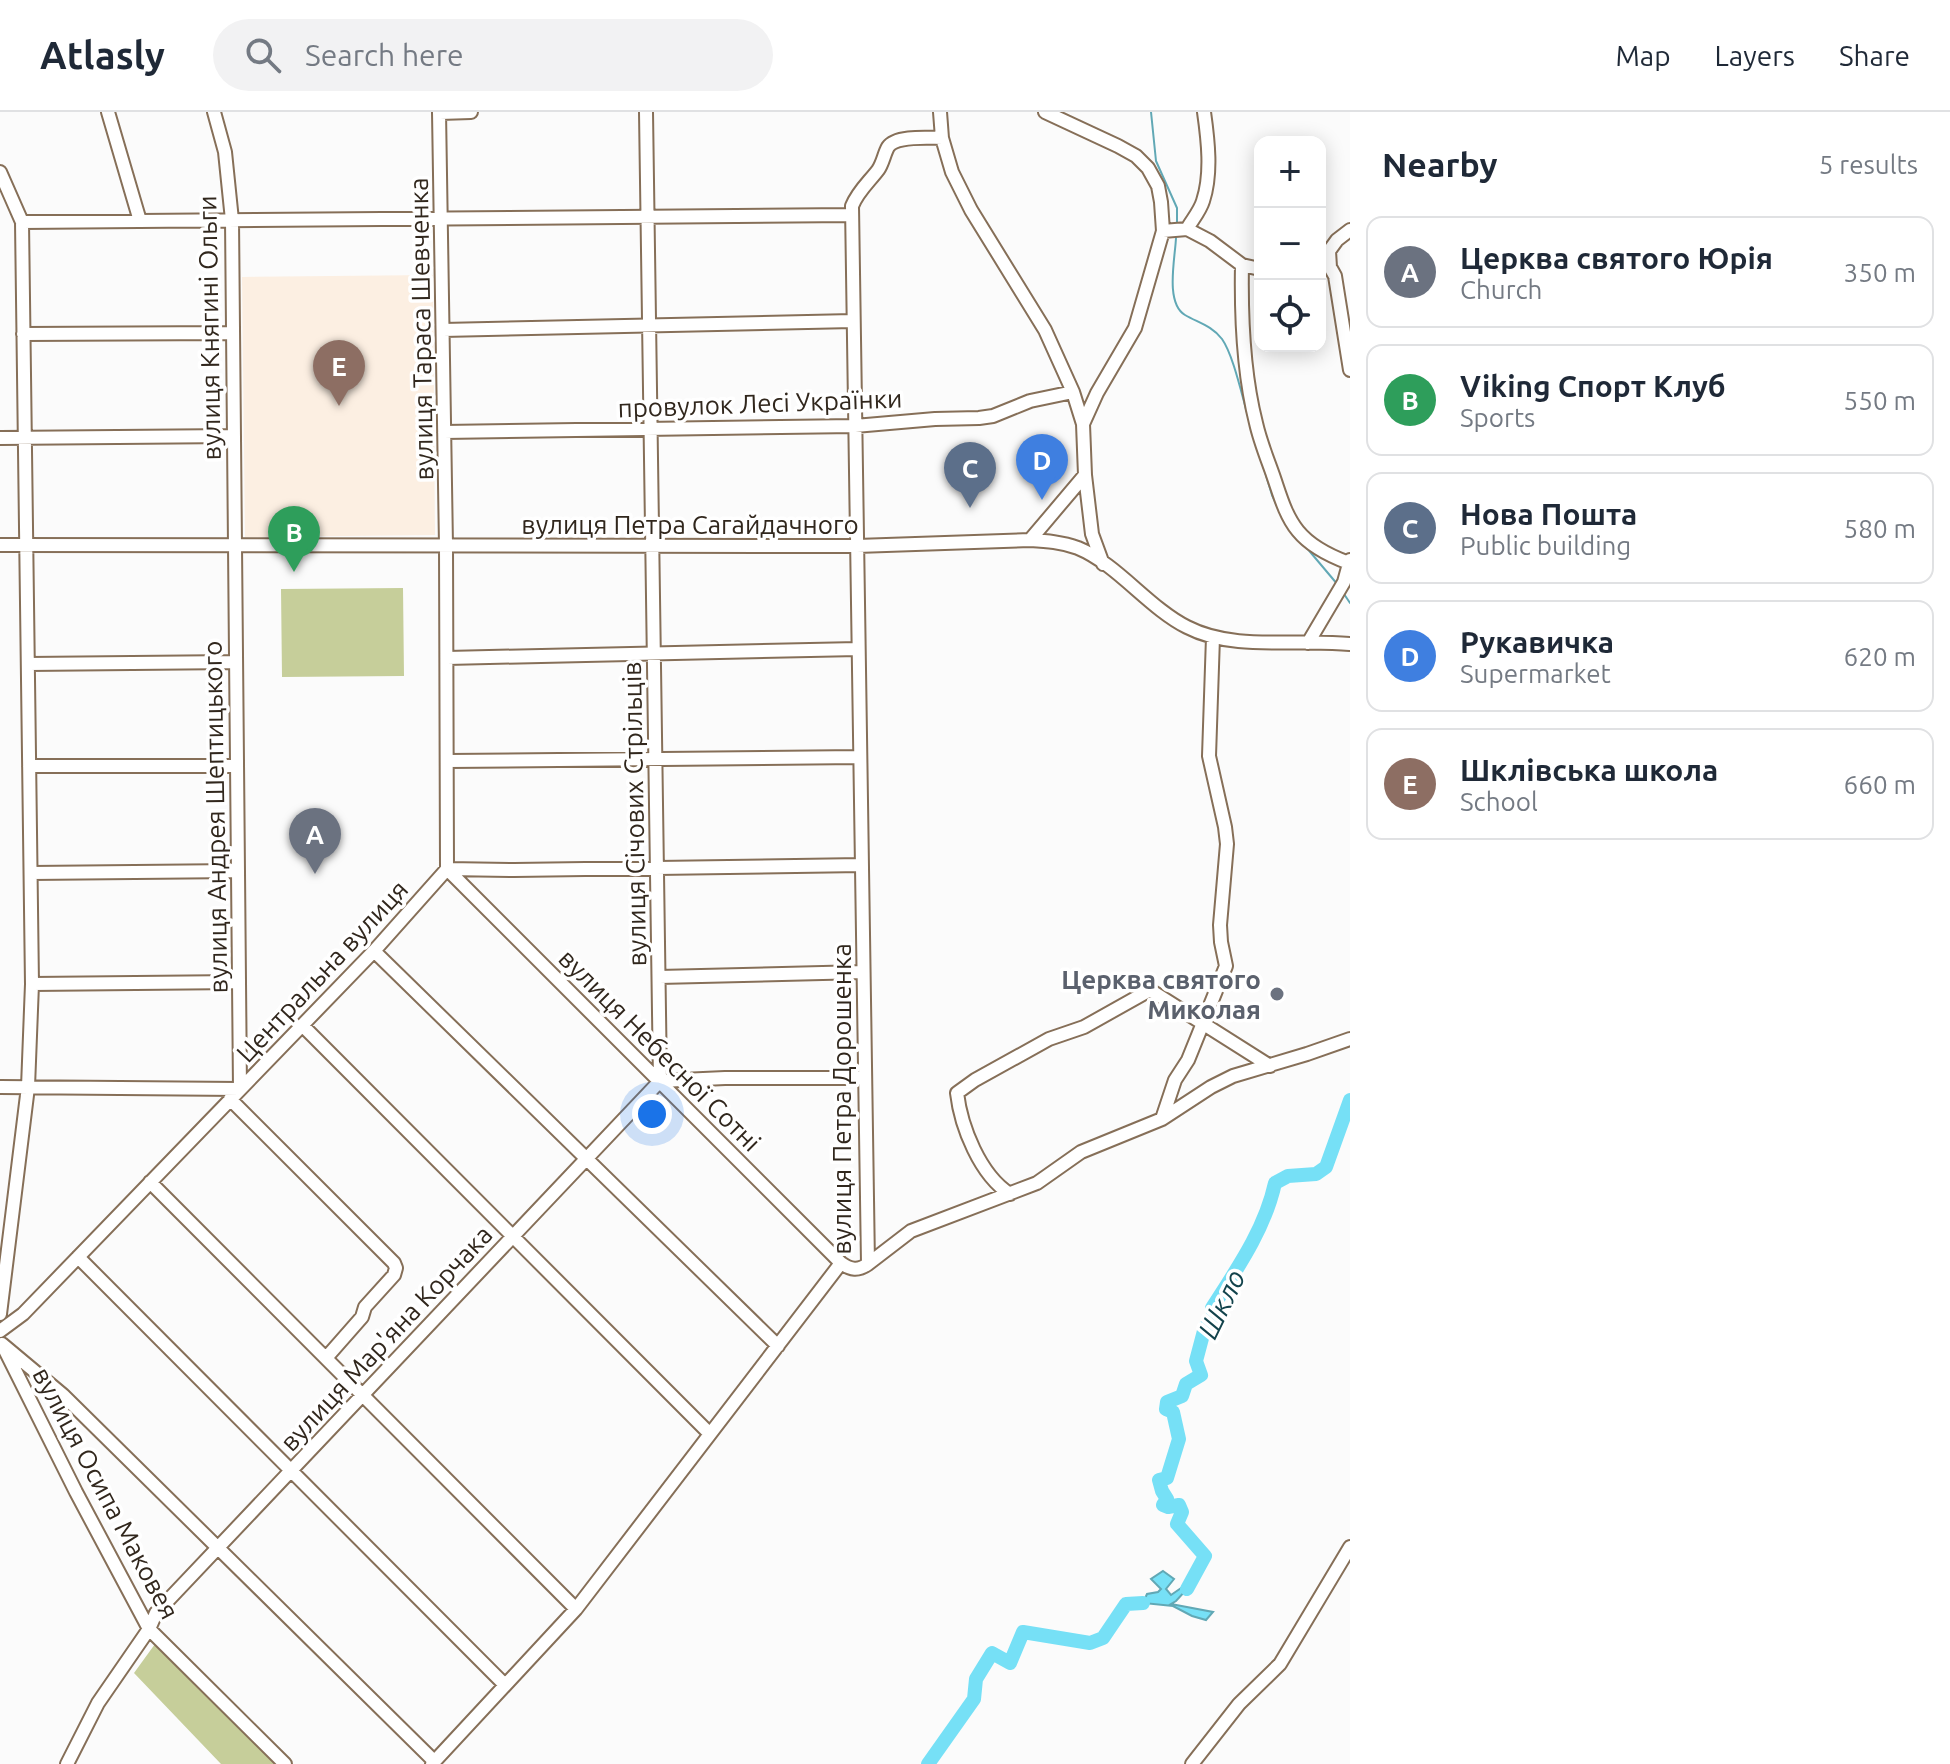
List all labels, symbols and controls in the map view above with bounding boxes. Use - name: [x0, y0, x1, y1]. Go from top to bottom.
- search box: [213, 19, 773, 91]
- icon: search: [241, 33, 285, 77]
- text: Atlasly: [40, 34, 165, 76]
- text: Search here: [305, 38, 464, 72]
- text: Map: [1615, 40, 1671, 71]
- text: Layers: [1715, 40, 1795, 71]
- text: Share: [1839, 40, 1910, 71]
- map controls: [1254, 136, 1326, 352]
- button: +: [1254, 136, 1326, 208]
- text: Nearby: [1382, 145, 1497, 183]
- text: 5 results: [1819, 150, 1918, 179]
- street label: вулиця Тараса Шевченка: [404, 177, 438, 481]
- street label: вулиця Княгині Ольги: [192, 195, 226, 461]
- button: −: [1254, 208, 1326, 280]
- text: Церква святого Юрія: [1460, 241, 1773, 275]
- text: A: [1401, 258, 1419, 287]
- text: 350 m: [1844, 258, 1916, 287]
- text: Church: [1460, 275, 1542, 304]
- button: locate: [1254, 280, 1326, 352]
- pin: E: [313, 340, 365, 406]
- text: Viking Спорт Клуб: [1460, 369, 1726, 403]
- street label: провулок Лесі Українки: [617, 384, 903, 422]
- text: B: [1401, 386, 1419, 415]
- text: 550 m: [1844, 386, 1916, 415]
- text: Sports: [1460, 403, 1535, 432]
- pin: D: [1016, 434, 1068, 500]
- pin: C: [944, 442, 996, 508]
- text: Нова Пошта: [1460, 497, 1637, 531]
- pin: B: [268, 506, 320, 572]
- street label: вулиця Петра Сагайдачного: [521, 510, 859, 539]
- text: C: [1402, 514, 1418, 543]
- text: 580 m: [1844, 514, 1916, 543]
- text: Public building: [1460, 531, 1631, 560]
- text: Рукавичка: [1460, 625, 1614, 659]
- street label: вулиця Андрея Шептицького: [197, 640, 233, 994]
- text: D: [1401, 642, 1419, 671]
- text: 620 m: [1844, 642, 1916, 671]
- text: Supermarket: [1460, 659, 1611, 688]
- street label: вулиця Січових Стрільців: [617, 661, 651, 967]
- text: Шклівська школа: [1460, 753, 1718, 787]
- text: E: [1402, 770, 1418, 799]
- text: 660 m: [1844, 770, 1916, 799]
- text: School: [1460, 787, 1538, 816]
- pin: A: [289, 808, 341, 874]
- street label: Центральна вулиця: [230, 874, 414, 1068]
- street label: вулиця Небесної Сотні: [553, 943, 767, 1157]
- street label: вулиця Петра Дорошенка: [827, 943, 856, 1255]
- place label: Церква святого Миколая: [1061, 965, 1261, 1024]
- marker: Церква святого Миколая: [1268, 985, 1286, 1003]
- your location: [632, 1094, 672, 1134]
- street label: вулиця Мар'яна Корчака: [274, 1219, 498, 1457]
- water label: Шкло: [1191, 1265, 1251, 1343]
- street label: вулиця Осипа Маковея: [27, 1362, 185, 1624]

